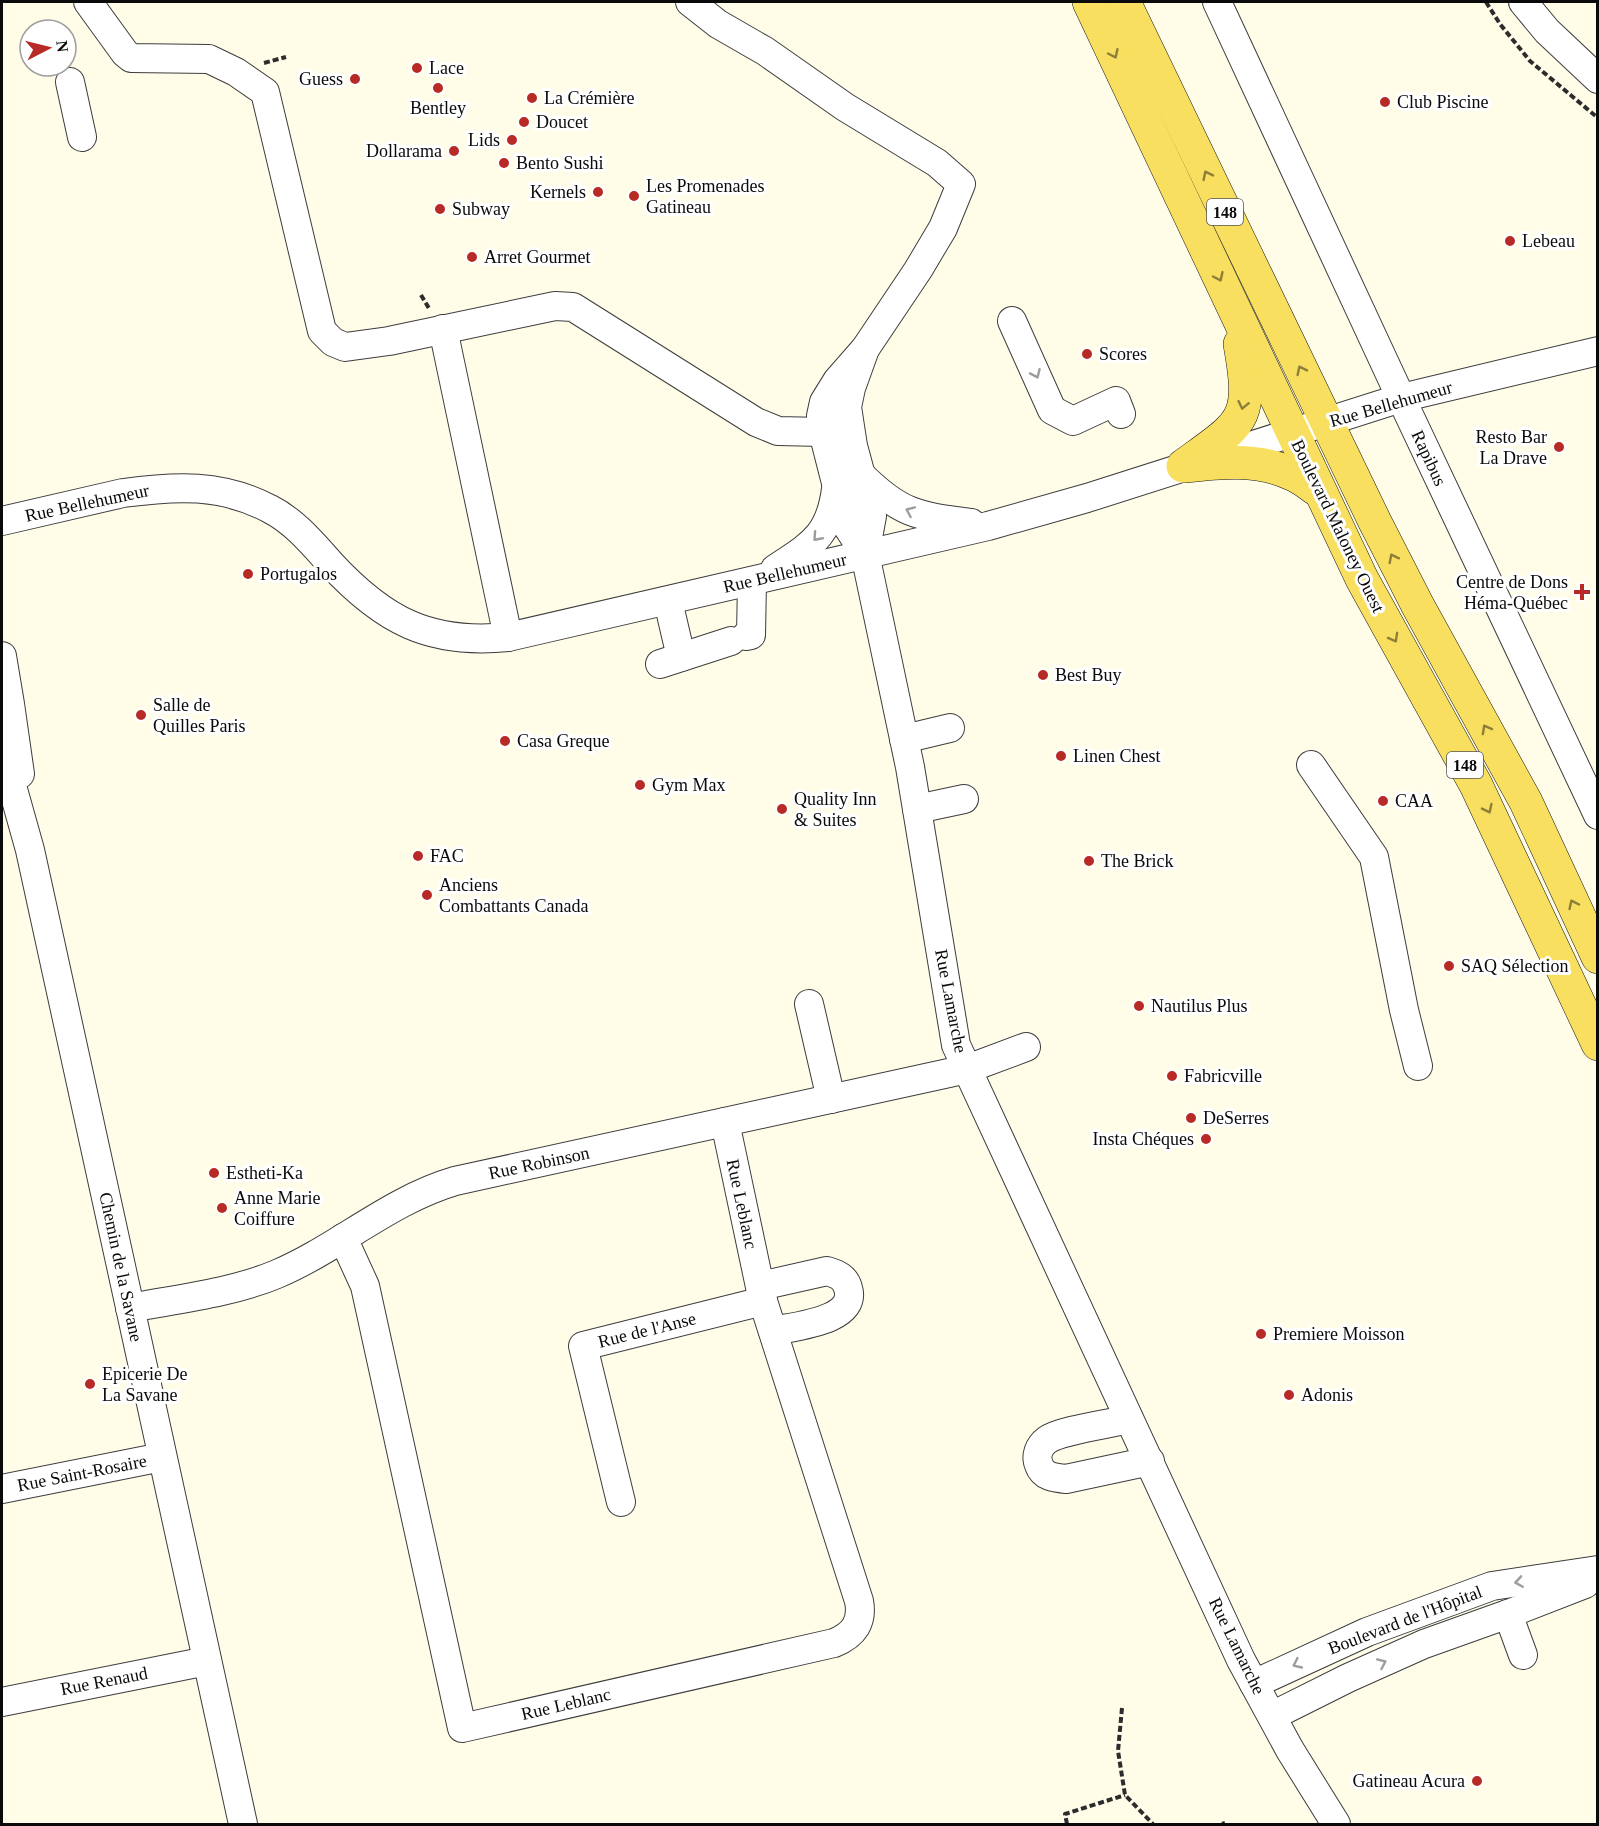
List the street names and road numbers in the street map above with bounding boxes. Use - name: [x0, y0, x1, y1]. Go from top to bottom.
- road number: 148: [1207, 199, 1243, 225]
- street label: Rue Bellehumeur: [1327, 377, 1455, 431]
- street label: Rapibus: [1407, 427, 1451, 489]
- street label: Boulevard Maloney Ouest: [1287, 436, 1389, 616]
- street label: Rue Bellehumeur: [23, 480, 151, 526]
- street label: Rue Bellehumeur: [721, 549, 849, 597]
- road number: 148: [1447, 752, 1483, 778]
- street label: Rue Lamarche: [931, 947, 971, 1055]
- street label: Rue Robinson: [487, 1143, 591, 1183]
- street label: Rue Leblanc: [723, 1157, 761, 1251]
- street label: Chemin de la Savane: [95, 1190, 147, 1344]
- street label: Rue de l'Anse: [596, 1308, 698, 1352]
- street label: Rue Saint-Rosaire: [16, 1451, 148, 1495]
- street label: Boulevard de l'Hôpital: [1325, 1581, 1485, 1659]
- street label: Rue Lamarche: [1205, 1594, 1269, 1698]
- street label: Rue Renaud: [59, 1663, 149, 1699]
- street label: Rue Leblanc: [519, 1684, 613, 1724]

